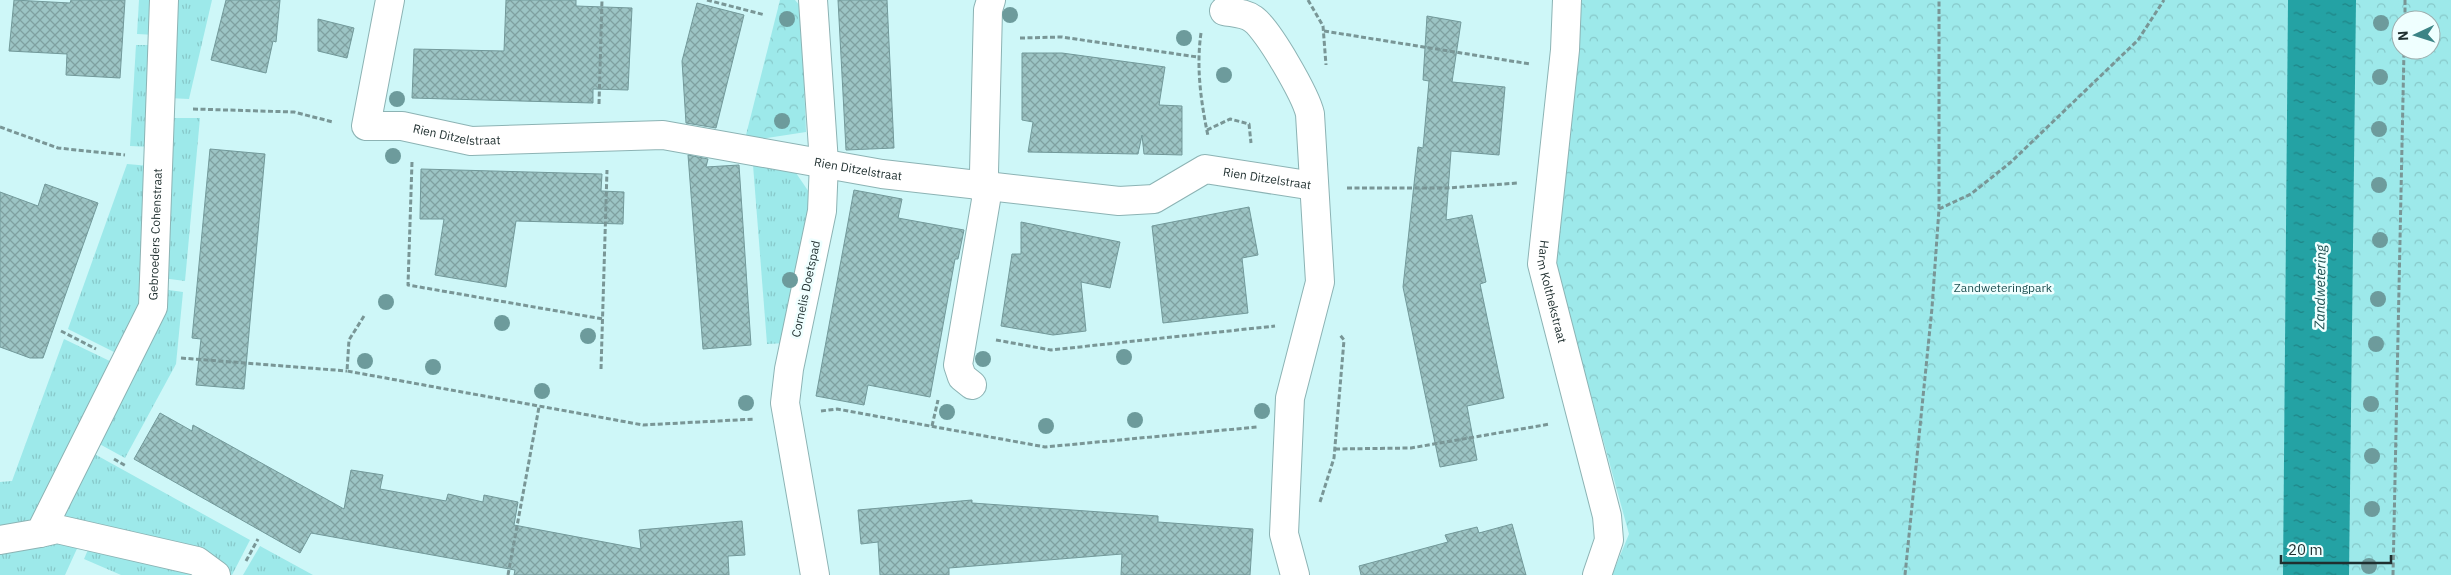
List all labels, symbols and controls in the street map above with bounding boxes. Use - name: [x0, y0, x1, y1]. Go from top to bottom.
- north arrow: [2391, 10, 2441, 60]
- text: N: [2394, 30, 2412, 42]
- street label: Rien Ditzelstraat: [411, 121, 501, 148]
- street label: Rien Ditzelstraat: [813, 154, 903, 183]
- street label: Rien Ditzelstraat: [1222, 164, 1312, 192]
- street label: Gebroeders Cohenstraat: [145, 168, 165, 301]
- street label: Cornelis Doetspad: [788, 239, 823, 339]
- street label: Harm Kolthekstraat: [1534, 240, 1570, 344]
- water label: Zandwetering: [2310, 244, 2330, 330]
- park label: Zandweteringpark: [1954, 280, 2053, 295]
- scale bar: [2281, 532, 2391, 564]
- text: 20 m: [2288, 540, 2323, 559]

